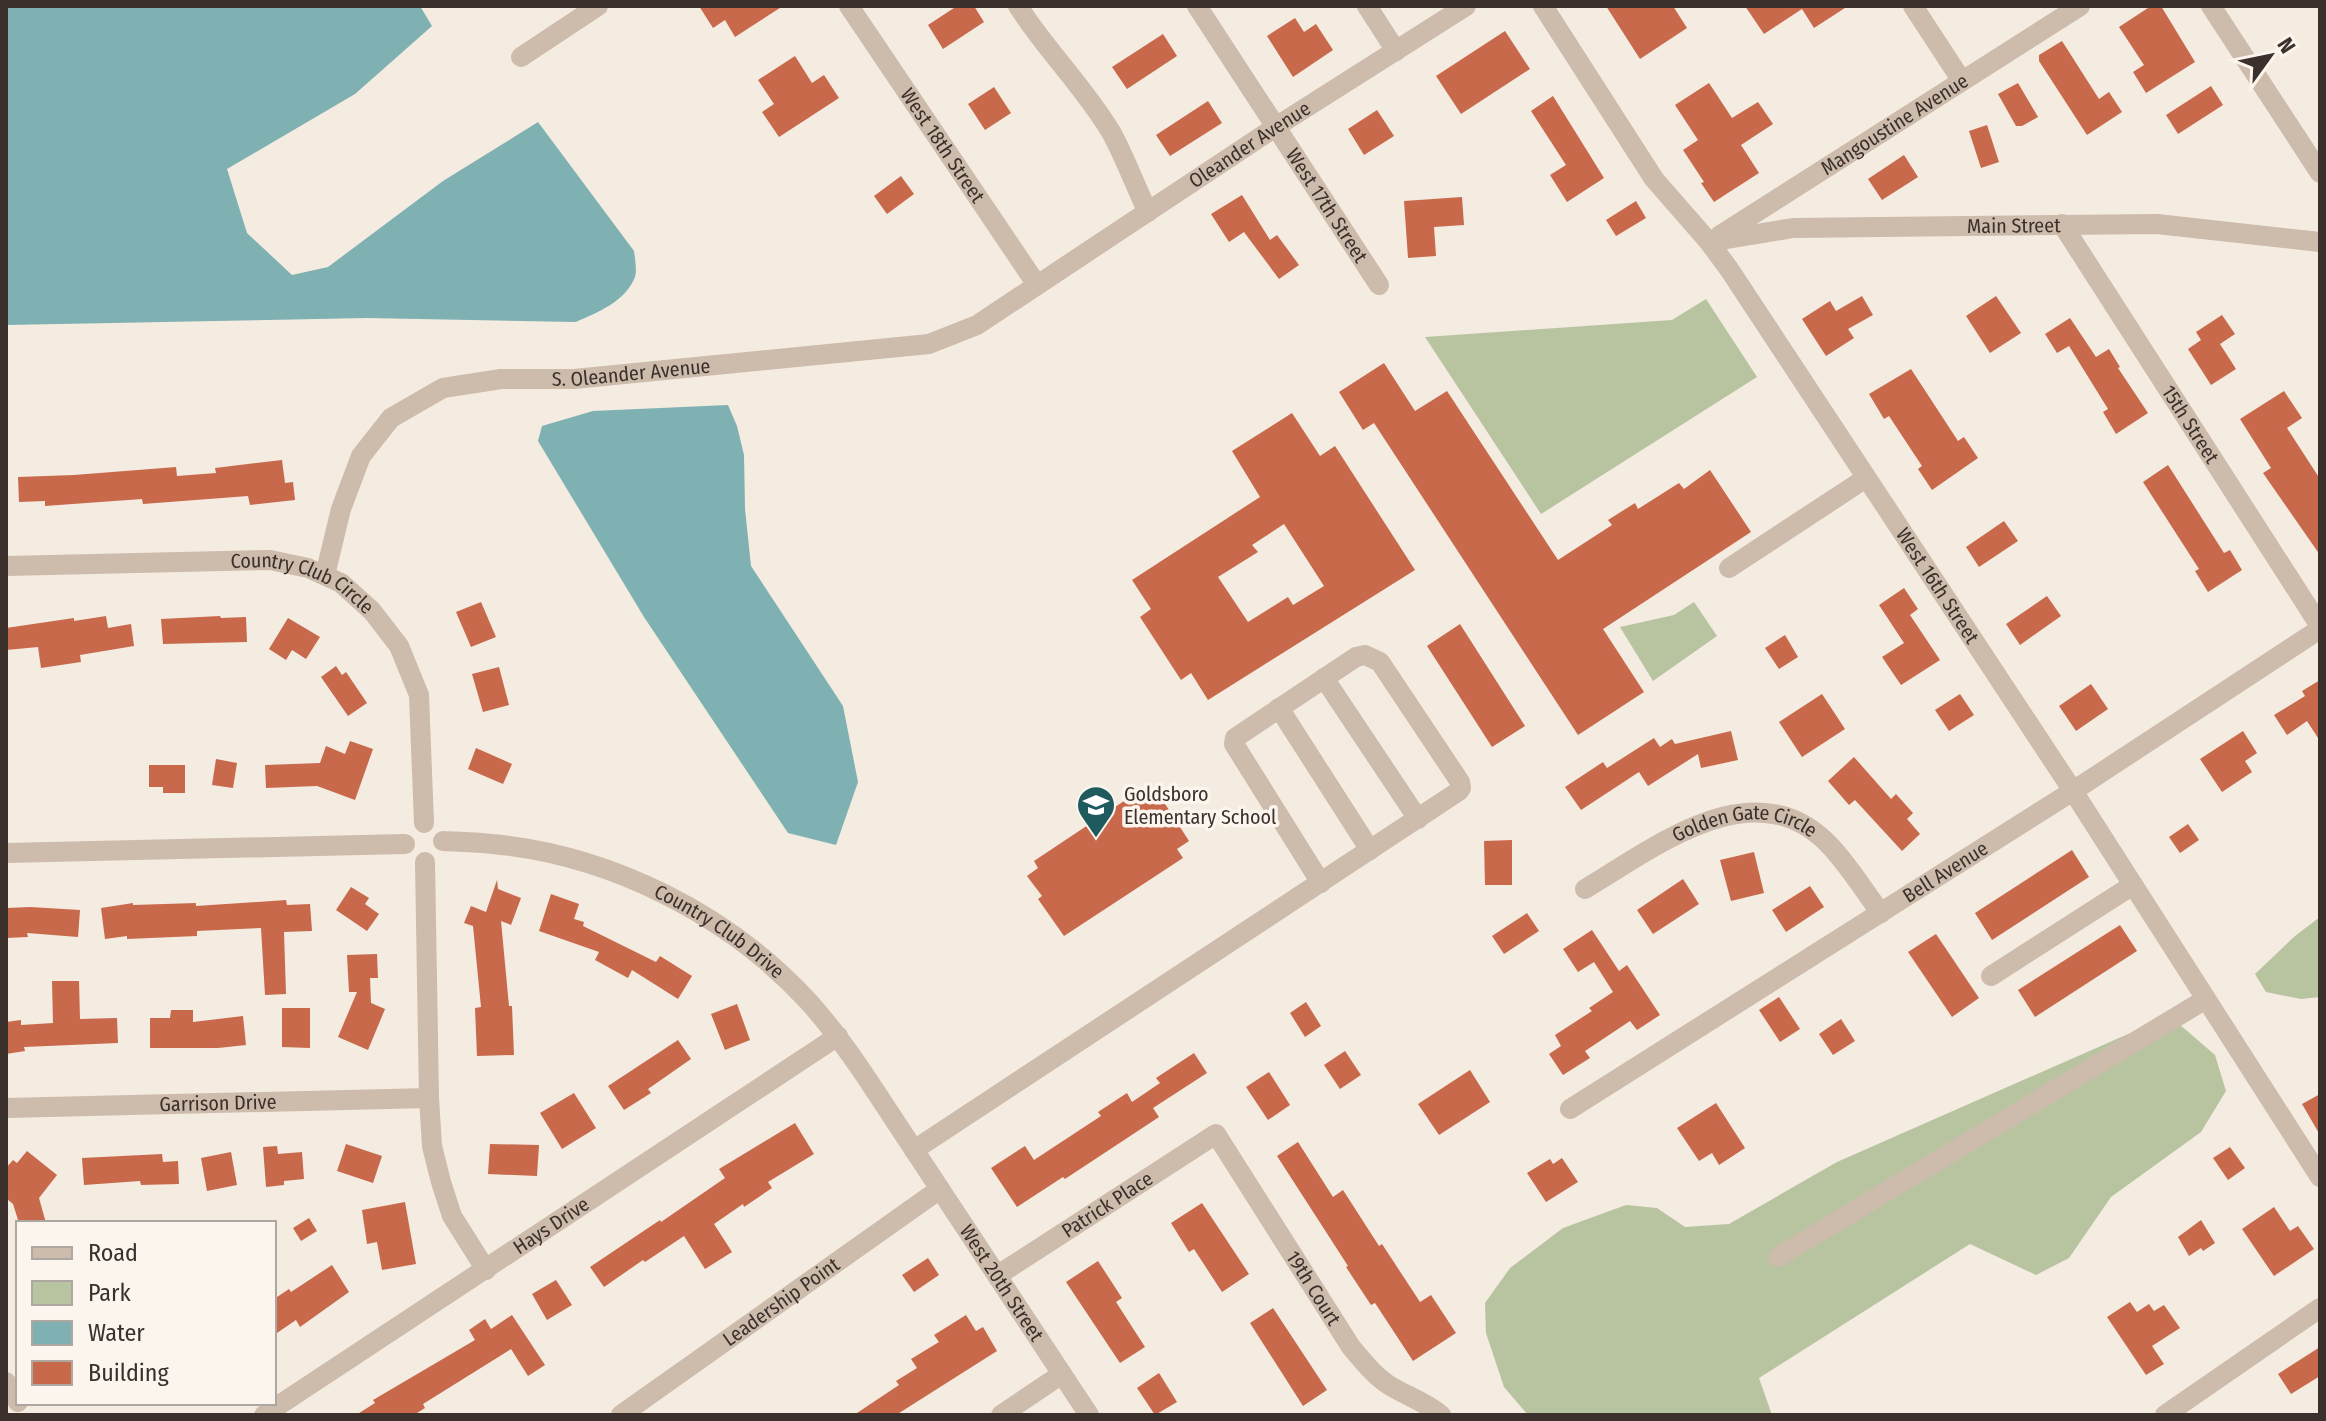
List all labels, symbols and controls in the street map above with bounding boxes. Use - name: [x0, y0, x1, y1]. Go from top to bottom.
- north arrow: [2230, 16, 2310, 96]
- text: N: [2271, 32, 2301, 58]
- street label: Mangoustine Avenue: [1816, 68, 1973, 180]
- street label: West 18th Street: [896, 83, 990, 208]
- street label: Oleander Avenue: [1184, 96, 1315, 193]
- street label: West 17th Street: [1281, 144, 1373, 267]
- street label: Main Street: [1967, 213, 2061, 238]
- street label: S. Oleander Avenue: [552, 354, 711, 391]
- street label: 15th Street: [2157, 381, 2225, 468]
- street label: West 16th Street: [1891, 523, 1985, 648]
- street label: Country Club Circle: [230, 548, 379, 619]
- place label: Goldsboro Elementary School: [1124, 782, 1276, 829]
- school or university icon: Goldsboro Elementary School: [1075, 784, 1117, 839]
- text: Golden Gate Circle: [1668, 800, 1822, 847]
- street label: Golden Gate Circle: [1669, 828, 1819, 852]
- street label: Bell Avenue: [1898, 836, 1992, 908]
- street label: Country Club Drive: [651, 879, 789, 983]
- street label: Garrison Drive: [159, 1090, 277, 1116]
- street label: Patrick Place: [1057, 1166, 1157, 1243]
- street label: Hays Drive: [509, 1192, 594, 1259]
- street label: West 20th Street: [955, 1220, 1049, 1346]
- legend: [16, 1221, 276, 1405]
- text: Road: [88, 1239, 138, 1267]
- street label: 19th Court: [1281, 1246, 1346, 1330]
- street label: Leadership Point: [718, 1252, 844, 1351]
- text: Park: [88, 1279, 131, 1307]
- text: Water: [88, 1319, 145, 1347]
- text: Building: [88, 1359, 170, 1387]

